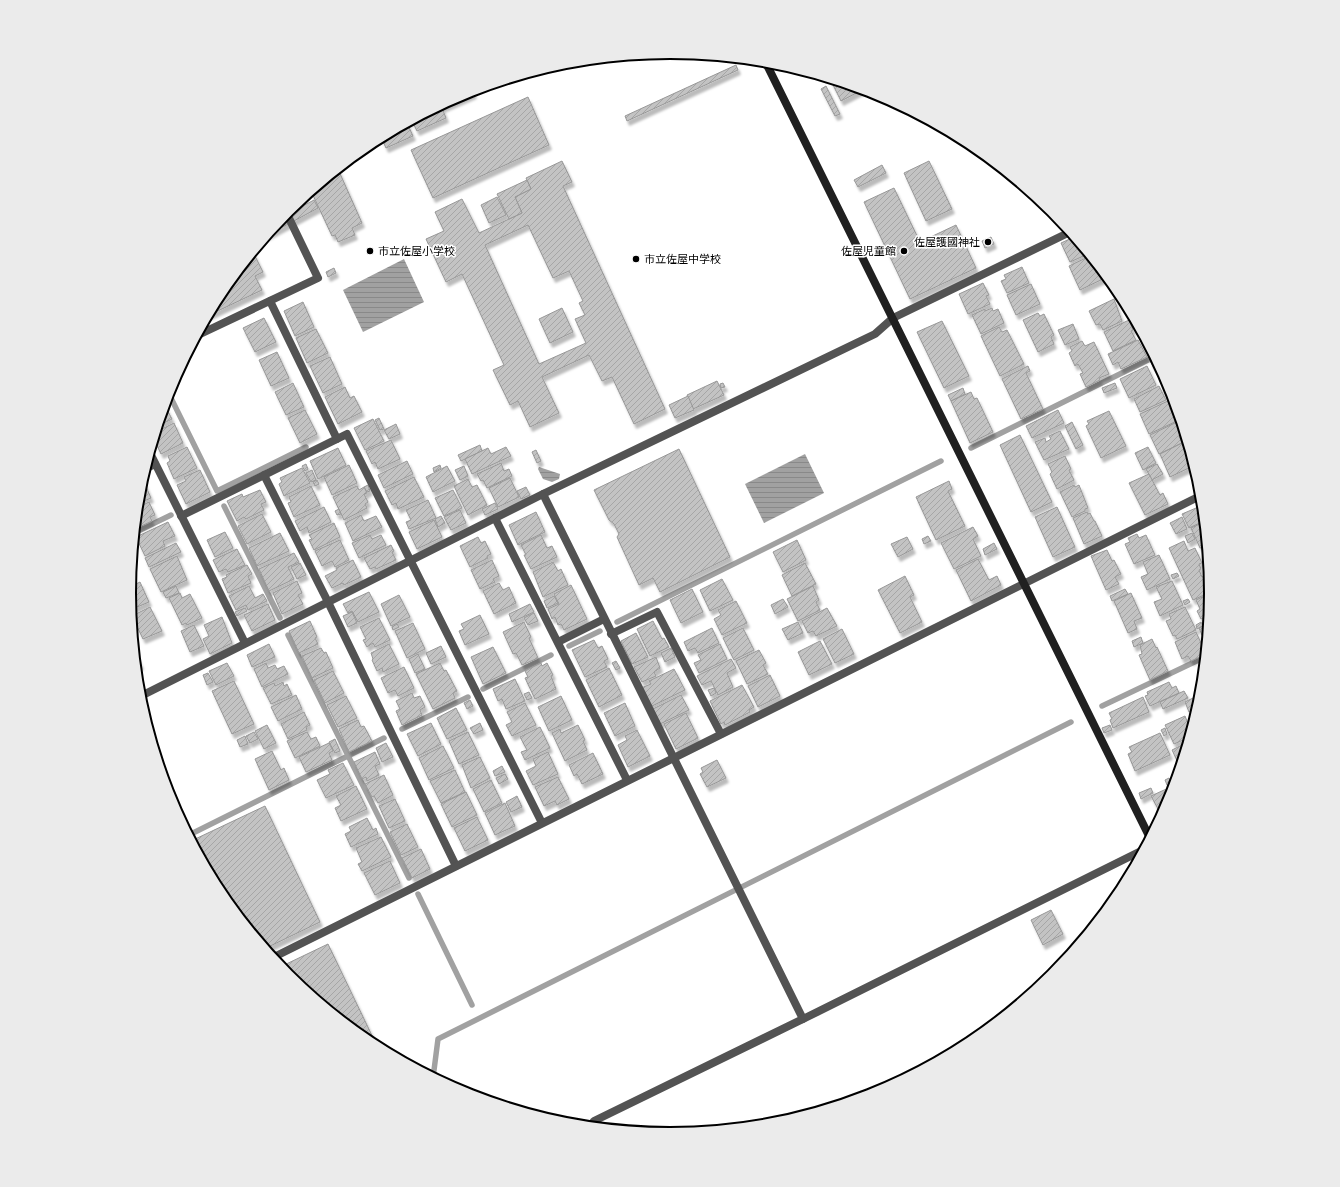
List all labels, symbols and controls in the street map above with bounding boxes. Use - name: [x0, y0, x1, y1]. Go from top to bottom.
- place label: 佐屋護國神社: [914, 236, 980, 249]
- marker: 佐屋護國神社: [983, 237, 993, 247]
- place label: 市立佐屋小学校: [378, 245, 455, 258]
- place label: 佐屋児童館: [841, 245, 896, 258]
- marker: 市立佐屋小学校: [365, 246, 375, 256]
- marker: 佐屋児童館: [899, 246, 909, 256]
- place label: 市立佐屋中学校: [644, 253, 721, 266]
- marker: 市立佐屋中学校: [631, 254, 641, 264]

